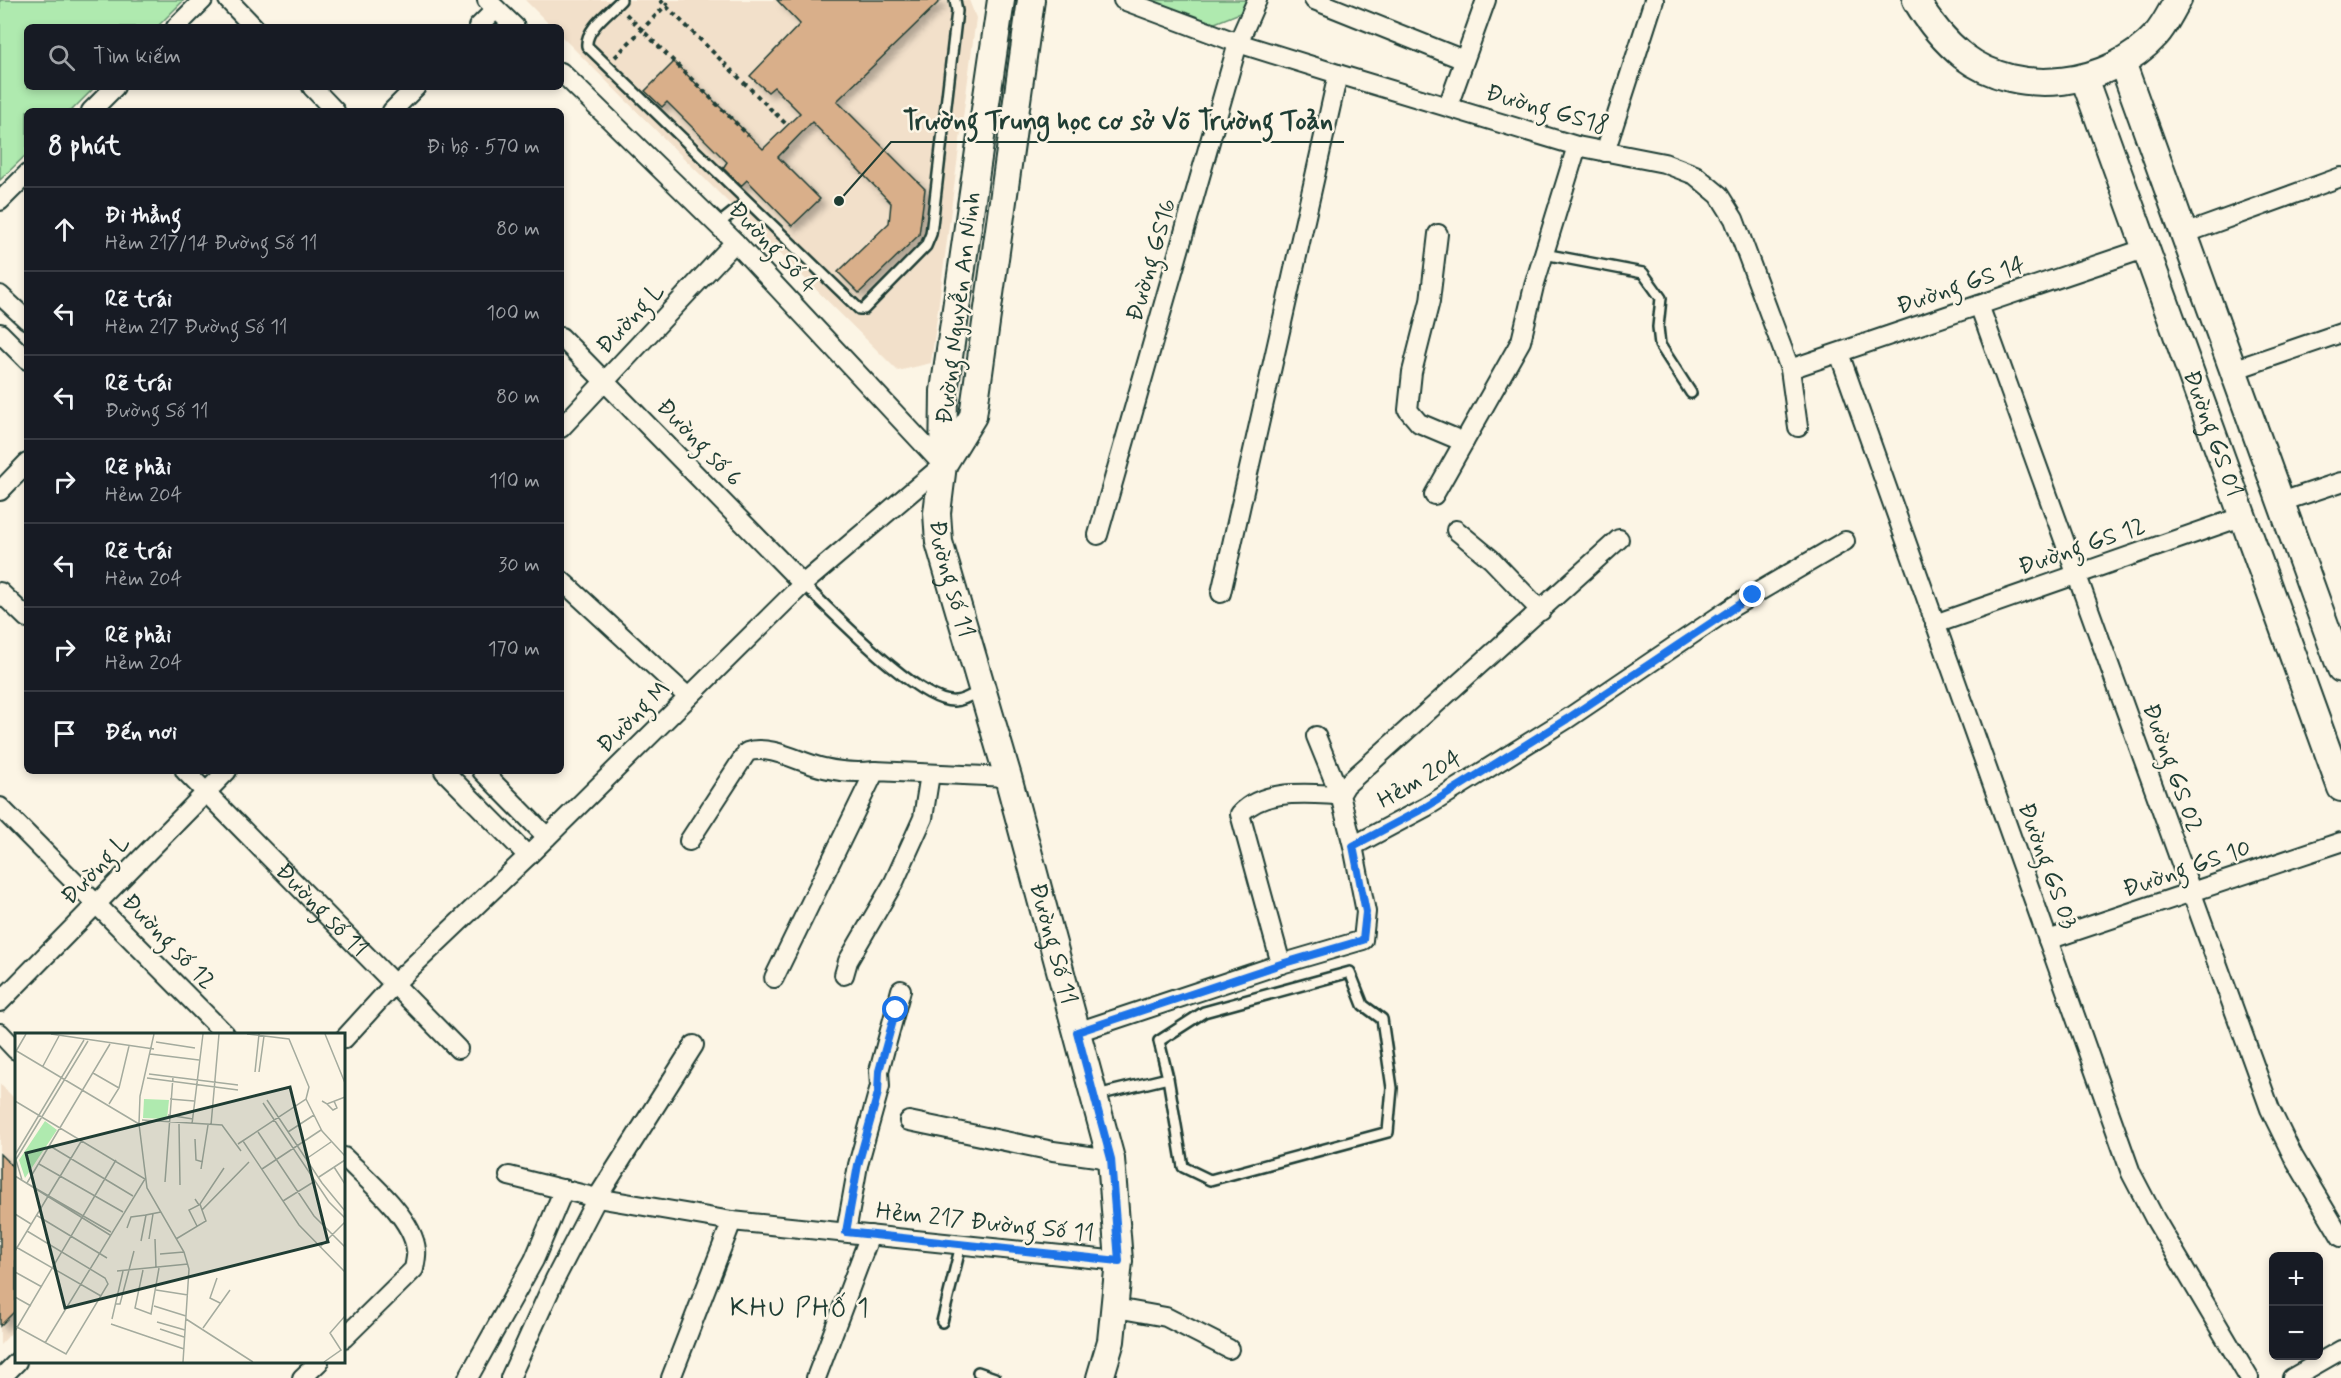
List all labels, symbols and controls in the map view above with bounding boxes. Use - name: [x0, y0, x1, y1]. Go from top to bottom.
- search box: [24, 24, 564, 90]
- icon: search: [45, 41, 78, 74]
- text: Tìm kiếm: [93, 43, 181, 71]
- street label: Đường GS18: [1481, 78, 1612, 145]
- callout: Trường Trung học cơ sở Võ Trường Toản: [891, 98, 1344, 142]
- text: Trường Trung học cơ sở Võ Trường Toản: [903, 105, 1333, 142]
- text: 8 phút: [48, 130, 121, 164]
- text: Đi bộ · 570 m: [427, 134, 540, 161]
- street label: Đường Nguyễn An Ninh: [929, 190, 992, 426]
- street label: Đường Số 4: [719, 195, 825, 303]
- street label: Đường GS16: [1120, 195, 1187, 326]
- text: Đi thẳng: [105, 202, 181, 230]
- icon: ahead: [48, 213, 81, 246]
- text: 80 m: [496, 216, 540, 243]
- text: Hẻm 217/14 Đường Số 11: [105, 230, 318, 257]
- street label: Đường GS 14: [1892, 249, 2030, 325]
- street label: Đường L: [590, 277, 674, 363]
- text: Rẽ trái: [105, 286, 172, 314]
- icon: left: [48, 297, 81, 330]
- text: 100 m: [486, 300, 540, 327]
- text: Hẻm 217 Đường Số 11: [105, 314, 288, 341]
- street label: Đường GS 01: [2175, 366, 2250, 501]
- text: Rẽ trái: [105, 370, 172, 398]
- icon: left: [48, 381, 81, 414]
- text: 80 m: [496, 384, 540, 411]
- street label: Đường số 6: [647, 392, 749, 496]
- text: Đường Số 11: [105, 398, 209, 425]
- text: Rẽ phải: [105, 454, 171, 482]
- icon: right: [48, 465, 81, 498]
- text: 110 m: [489, 468, 540, 495]
- text: Hẻm 204: [105, 482, 182, 509]
- street label: Đường GS 12: [2014, 511, 2151, 586]
- street label: Đường số 11: [922, 519, 982, 641]
- text: Rẽ trái: [105, 538, 172, 566]
- icon: left: [48, 549, 81, 582]
- text: 30 m: [498, 552, 540, 579]
- text: Hẻm 204: [105, 566, 182, 593]
- route end: [1739, 581, 1765, 607]
- text: Rẽ phải: [105, 622, 171, 650]
- icon: right: [48, 633, 81, 666]
- text: 170 m: [488, 636, 540, 663]
- text: Hẻm 204: [105, 650, 182, 677]
- street label: Đường M: [590, 673, 680, 763]
- street label: Đường GS 02: [2132, 699, 2210, 838]
- icon: arrive: [48, 717, 81, 750]
- text: Đến nơi: [105, 719, 177, 747]
- street label: Hẻm 204: [1372, 743, 1468, 817]
- street label: Đường GS 03: [2007, 798, 2084, 935]
- street label: Đường L: [55, 828, 140, 914]
- street label: Đường GS 10: [2119, 833, 2256, 908]
- street label: Đường số 11: [268, 856, 375, 964]
- street label: Đường Số 11: [1022, 880, 1084, 1008]
- street label: Đường số 12: [112, 887, 222, 999]
- route start: [882, 996, 908, 1022]
- inset map: [15, 1033, 345, 1363]
- street label: Hẻm 217 Đường Số 11: [874, 1196, 1096, 1253]
- map controls: [2269, 1252, 2323, 1360]
- button: +: [2269, 1252, 2323, 1306]
- district label: KHU PHỐ 1: [730, 1292, 870, 1326]
- button: −: [2269, 1306, 2323, 1360]

